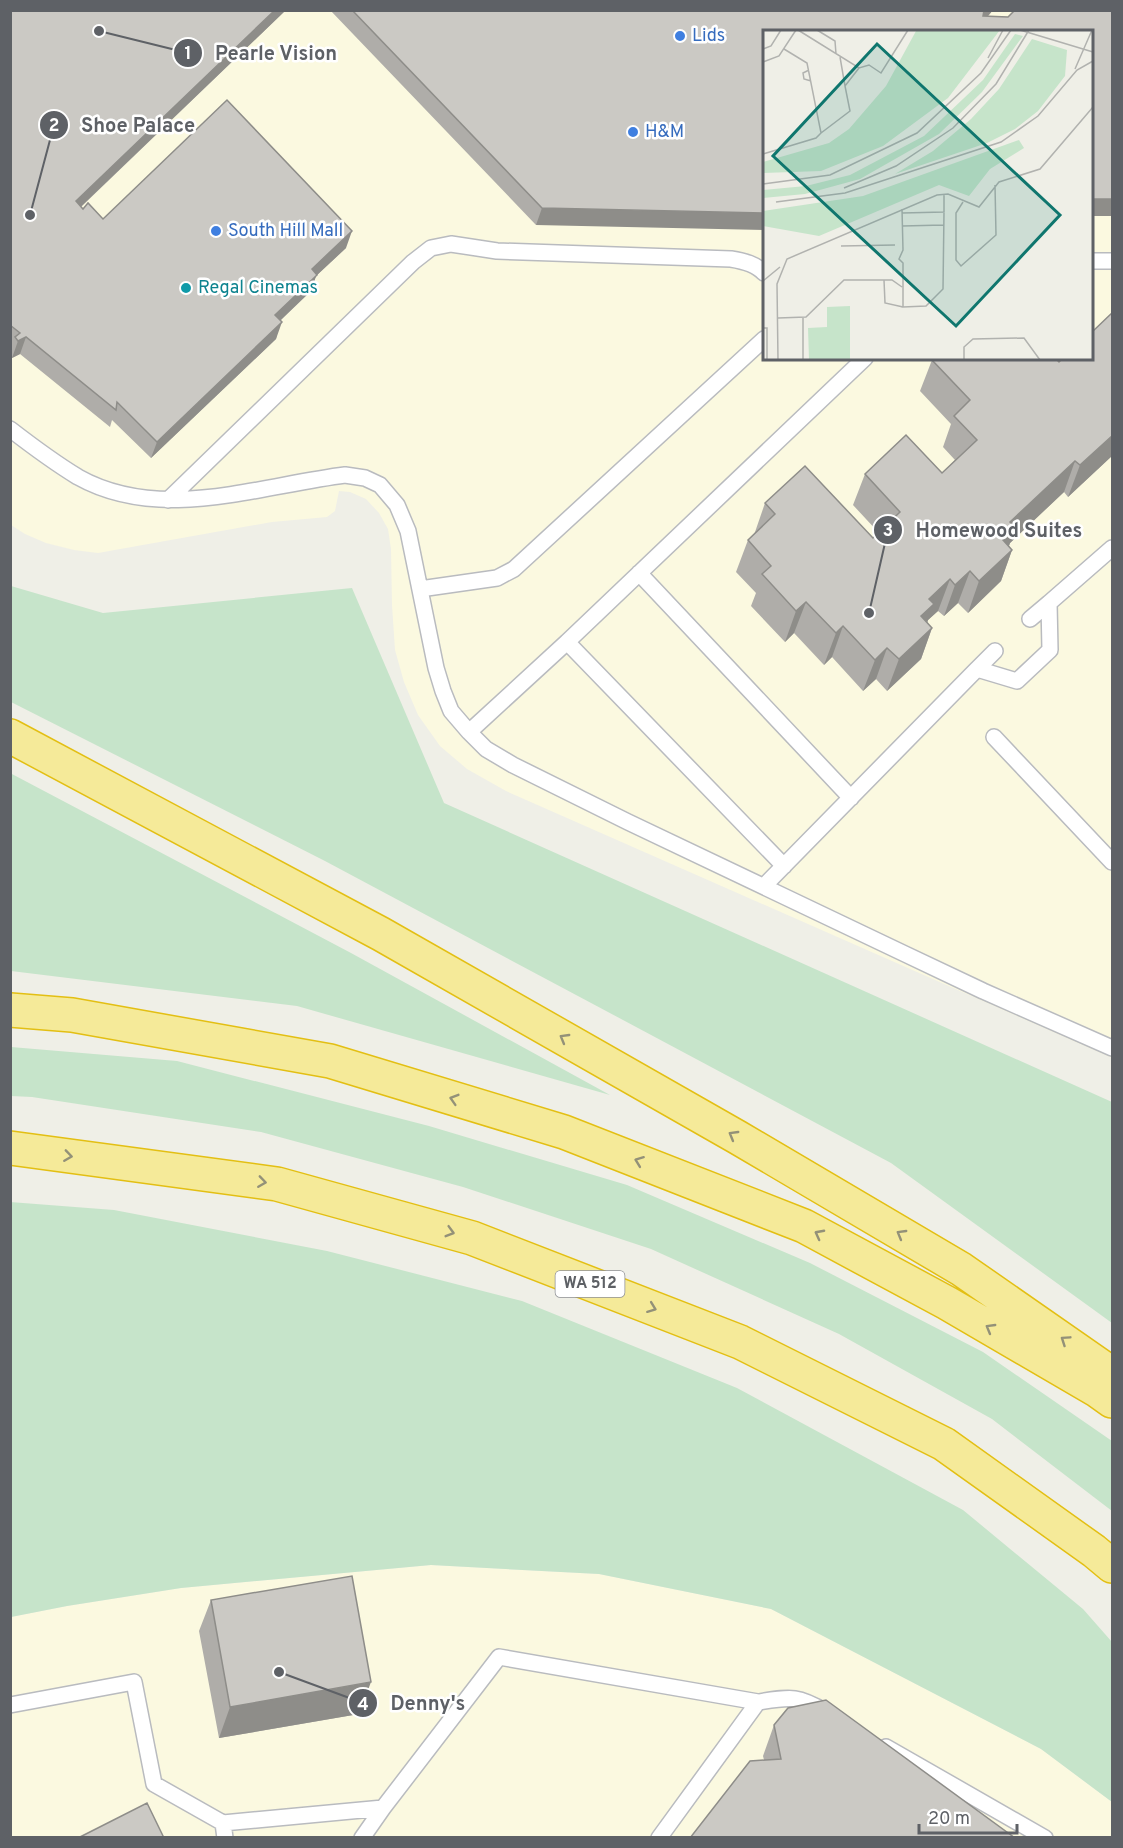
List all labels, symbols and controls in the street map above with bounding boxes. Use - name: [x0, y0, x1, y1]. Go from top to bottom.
- place label: Lids: [692, 25, 725, 48]
- marker: Lids: [673, 29, 687, 43]
- inset map: [763, 30, 1093, 360]
- callout: Pearle Vision: [173, 34, 350, 72]
- text: Pearle Vision: [215, 42, 337, 68]
- text: 1: [184, 43, 192, 66]
- callout: Shoe Palace: [39, 106, 207, 144]
- text: Shoe Palace: [81, 114, 195, 140]
- text: 2: [48, 115, 60, 138]
- place label: H&M: [645, 121, 684, 144]
- marker: H&M: [626, 125, 640, 139]
- place label: South Hill Mall: [228, 220, 343, 243]
- marker: South Hill Mall: [209, 224, 223, 238]
- place label: Regal Cinemas: [198, 277, 318, 300]
- marker: Regal Cinemas: [179, 281, 193, 295]
- callout: Homewood Suites: [873, 511, 1094, 549]
- text: Homewood Suites: [916, 519, 1082, 545]
- text: 3: [883, 520, 893, 543]
- one-way arrow: [560, 1034, 570, 1046]
- one-way arrow: [449, 1094, 460, 1106]
- one-way arrow: [729, 1131, 739, 1142]
- one-way arrow: [64, 1149, 73, 1162]
- one-way arrow: [634, 1156, 644, 1169]
- one-way arrow: [257, 1175, 266, 1188]
- one-way arrow: [445, 1225, 455, 1238]
- one-way arrow: [815, 1230, 826, 1241]
- one-way arrow: [897, 1230, 907, 1241]
- road number: WA 512: [556, 1271, 624, 1297]
- one-way arrow: [646, 1301, 657, 1313]
- one-way arrow: [986, 1324, 996, 1335]
- one-way arrow: [1060, 1336, 1071, 1347]
- callout: Denny's: [348, 1684, 477, 1722]
- text: Denny's: [391, 1692, 465, 1718]
- text: 4: [357, 1694, 369, 1717]
- scale bar: [919, 1797, 1016, 1835]
- text: 20 m: [928, 1808, 970, 1831]

